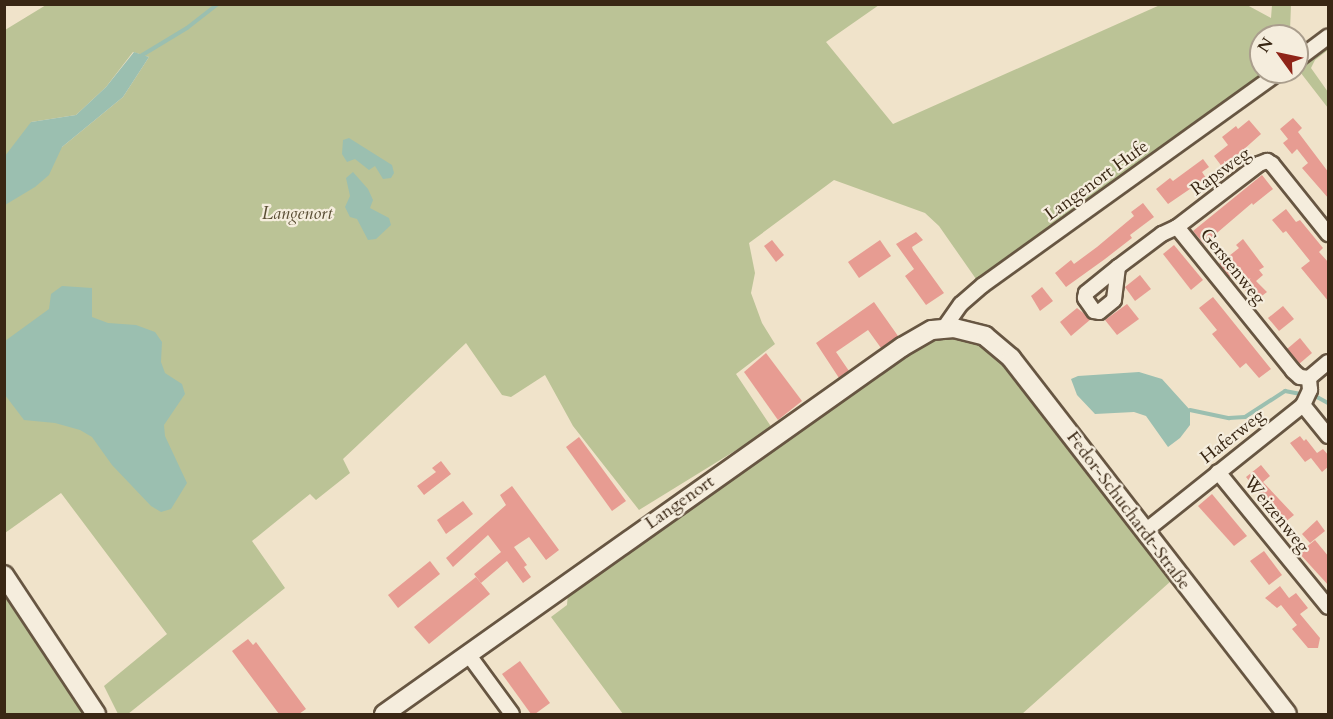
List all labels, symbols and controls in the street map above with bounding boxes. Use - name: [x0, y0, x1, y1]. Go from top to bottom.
- north arrow: [1249, 24, 1309, 84]
- text: N: [1253, 33, 1279, 57]
- street label: Langenort Hufe: [1041, 136, 1153, 226]
- street label: Rapsweg: [1187, 143, 1255, 201]
- park label: Langenort: [262, 203, 332, 225]
- street label: Gerstenweg: [1195, 225, 1269, 309]
- street label: Haferweg: [1197, 405, 1269, 469]
- street label: Fedor-Schuchardt-Straße: [1061, 427, 1195, 595]
- street label: Langenort: [641, 471, 719, 535]
- street label: Weizenweg: [1239, 472, 1313, 558]

